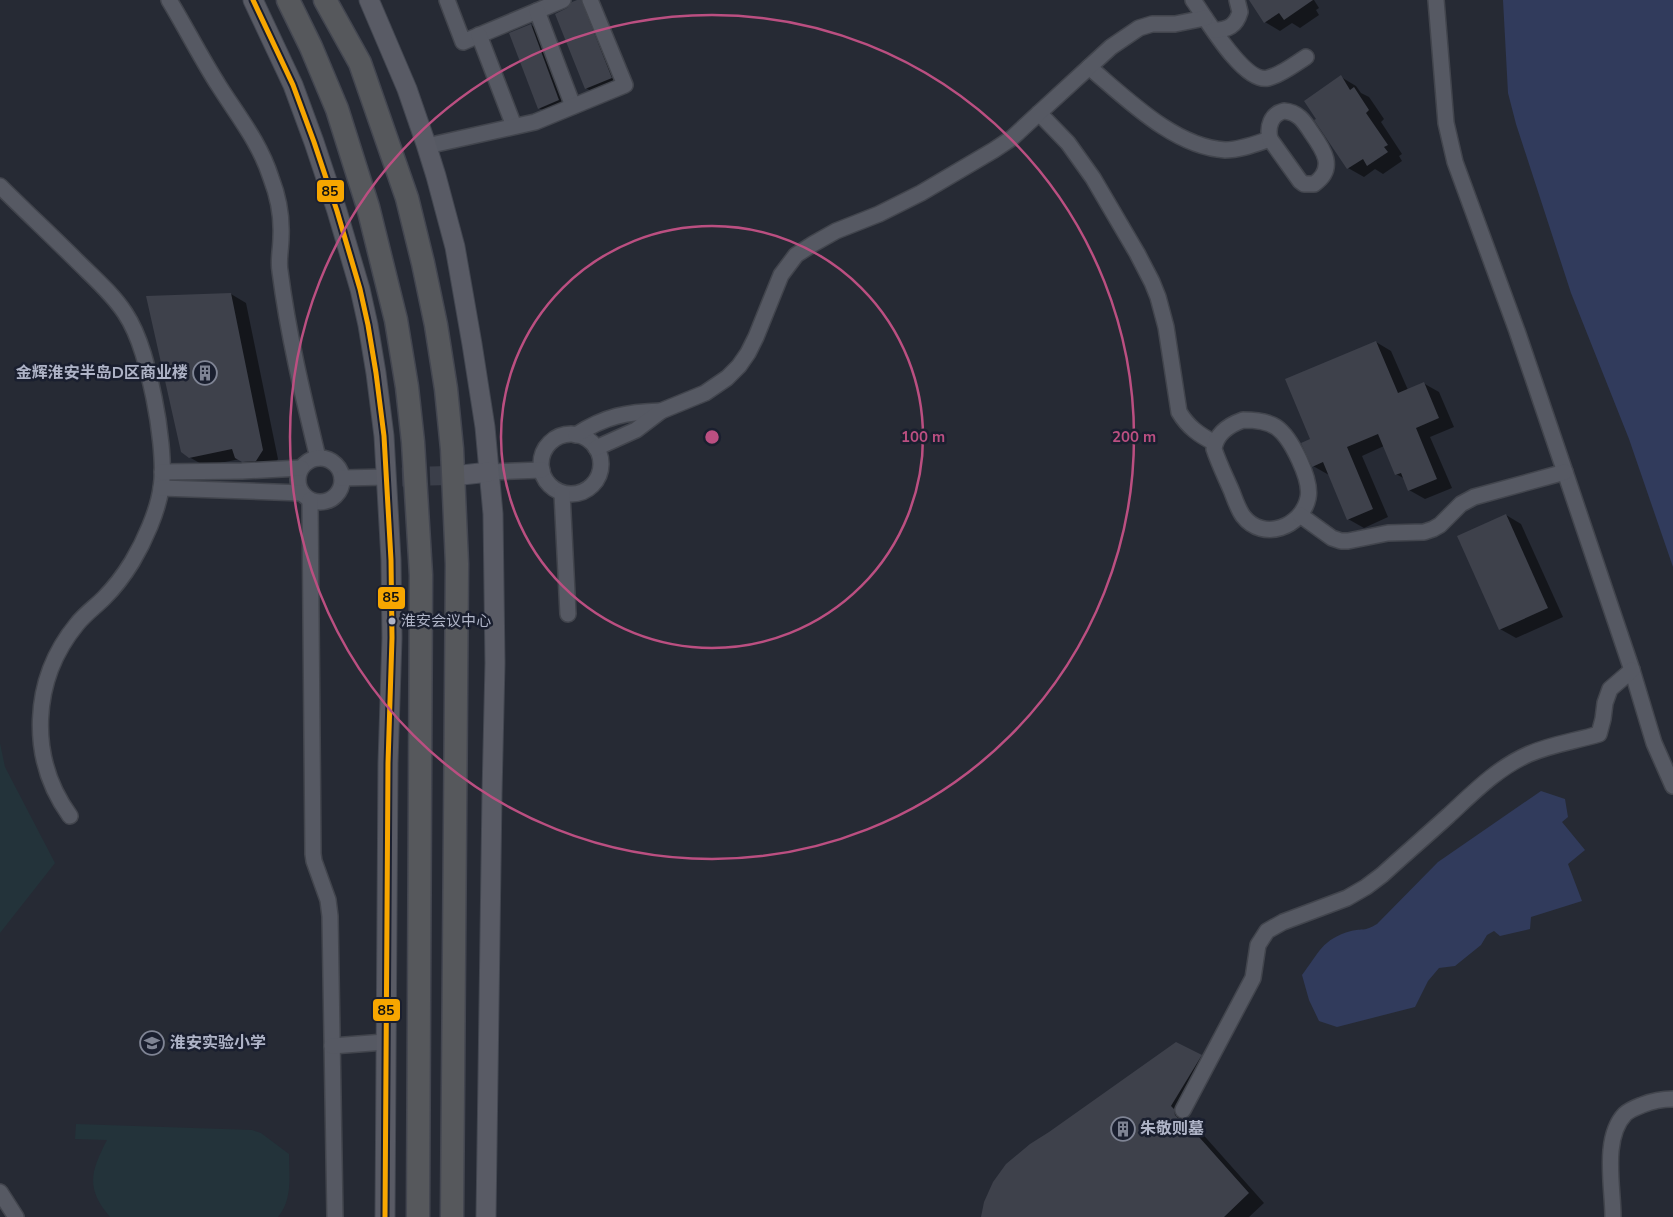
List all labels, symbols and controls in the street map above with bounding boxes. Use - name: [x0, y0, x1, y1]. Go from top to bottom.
- line badge: 85: [316, 179, 345, 203]
- text: 85: [322, 182, 338, 201]
- building icon: 金辉淮安半岛D区商业楼: [192, 360, 218, 386]
- place label: 金辉淮安半岛D区商业楼: [16, 362, 188, 384]
- text: 100 m: [901, 427, 945, 447]
- text: 200 m: [1112, 427, 1156, 447]
- centre of rings: [703, 428, 721, 446]
- line badge: 85: [377, 586, 406, 610]
- text: 85: [383, 588, 399, 607]
- place label: 淮安会议中心: [401, 611, 491, 631]
- marker: 淮安会议中心: [387, 616, 397, 626]
- line badge: 85: [372, 998, 401, 1022]
- text: 85: [378, 1001, 394, 1020]
- school or university icon: 淮安实验小学: [139, 1030, 165, 1056]
- place label: 淮安实验小学: [170, 1032, 266, 1054]
- building icon: 朱敬则墓: [1110, 1116, 1136, 1142]
- place label: 朱敬则墓: [1140, 1118, 1204, 1140]

